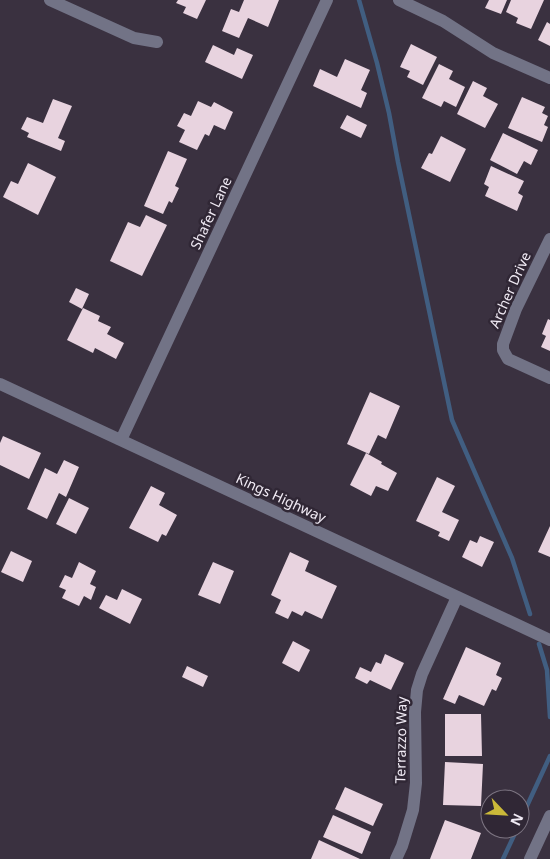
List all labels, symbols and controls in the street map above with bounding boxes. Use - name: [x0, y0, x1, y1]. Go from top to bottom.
- street label: Shafer Lane: [185, 173, 236, 252]
- street label: Archer Drive: [484, 248, 535, 331]
- street label: Kings Highway: [233, 468, 330, 527]
- street label: Terrazzo Way: [390, 696, 411, 784]
- north arrow: [480, 789, 530, 839]
- text: N: [506, 811, 528, 829]

